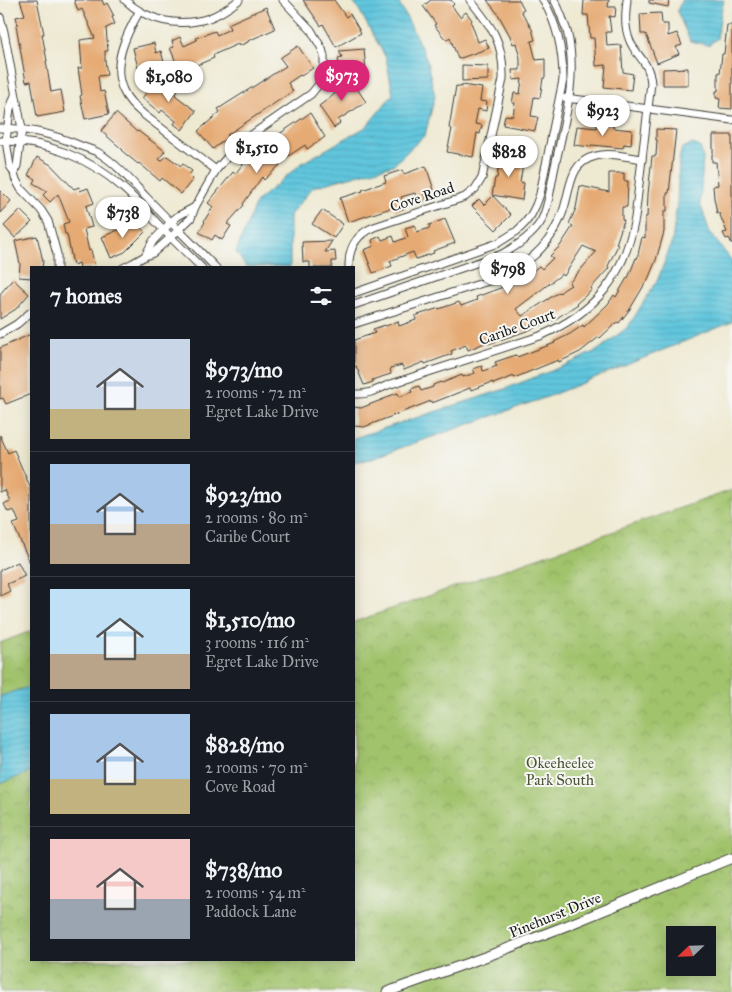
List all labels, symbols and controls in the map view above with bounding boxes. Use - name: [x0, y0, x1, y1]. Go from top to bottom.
- pin: $973: [312, 59, 372, 102]
- pin: $1,080: [128, 61, 210, 103]
- text: $973: [325, 66, 359, 85]
- text: $1,080: [145, 67, 193, 86]
- pin: $923: [573, 94, 633, 137]
- text: $923: [587, 101, 619, 120]
- pin: $1,510: [216, 132, 298, 174]
- pin: $828: [479, 136, 539, 178]
- text: $1,510: [236, 138, 278, 157]
- text: $828: [492, 142, 526, 161]
- street label: Cove Road: [388, 178, 457, 216]
- pin: $738: [93, 196, 153, 239]
- text: $738: [106, 203, 140, 222]
- pin: $798: [478, 252, 538, 295]
- text: $798: [490, 259, 526, 278]
- icon: filters: [307, 282, 335, 310]
- text: 7 homes: [50, 283, 122, 309]
- street label: Caribe Court: [476, 305, 558, 349]
- text: $973/mo: [205, 357, 282, 383]
- icon: home: [90, 359, 150, 419]
- text: 2 rooms · 72 m²: [205, 383, 306, 402]
- text: Egret Lake Drive: [205, 402, 319, 421]
- text: $923/mo: [205, 482, 282, 508]
- icon: home: [90, 484, 150, 544]
- text: 2 rooms · 80 m²: [205, 508, 308, 527]
- text: Caribe Court: [205, 527, 290, 546]
- text: $1,510/mo: [205, 607, 295, 633]
- icon: home: [90, 609, 150, 669]
- text: 3 rooms · 116 m²: [205, 633, 309, 652]
- text: Egret Lake Drive: [205, 652, 319, 671]
- text: $828/mo: [205, 732, 284, 758]
- icon: home: [90, 734, 150, 794]
- park label: Okeeheelee Park South: [526, 754, 595, 789]
- text: 2 rooms · 70 m²: [205, 758, 308, 777]
- text: Cove Road: [205, 777, 276, 796]
- text: $738/mo: [205, 857, 282, 883]
- icon: home: [90, 859, 150, 919]
- text: 2 rooms · 54 m²: [205, 883, 306, 902]
- street label: Pinehurst Drive: [506, 888, 604, 942]
- text: Paddock Lane: [205, 902, 296, 921]
- north arrow: [666, 926, 716, 976]
- map controls: [666, 926, 716, 976]

